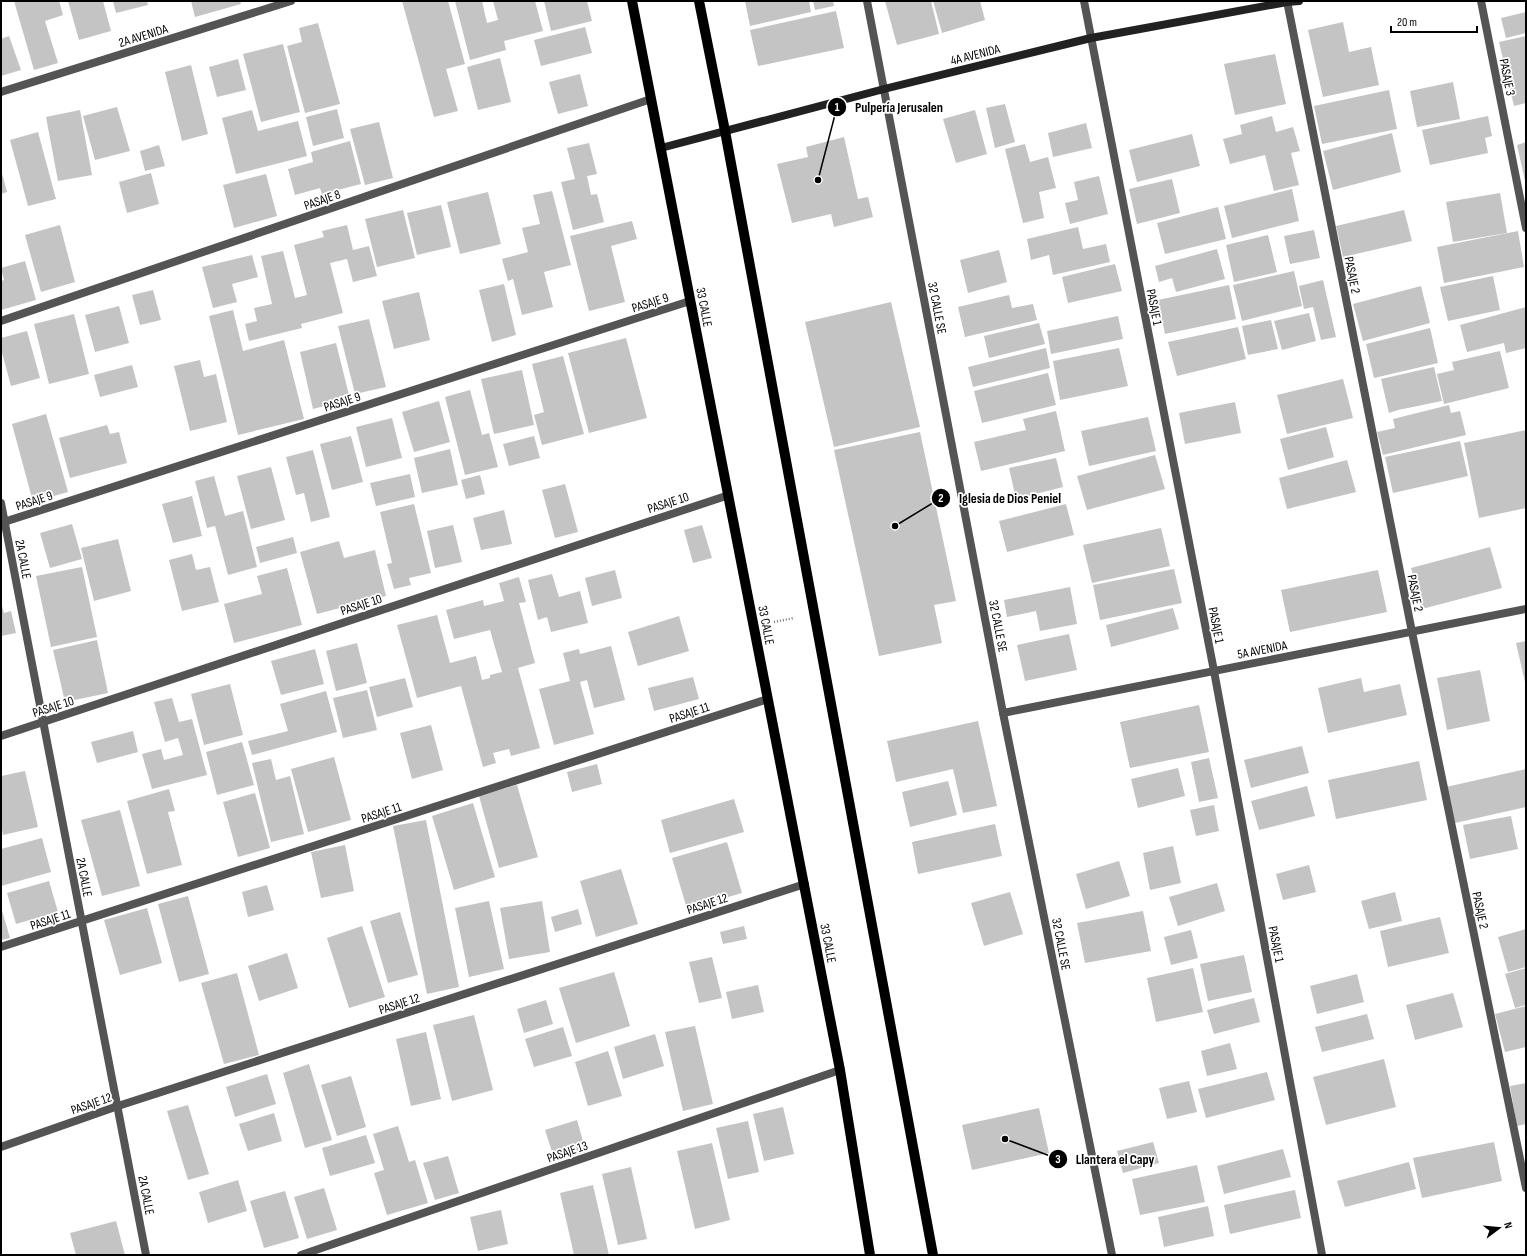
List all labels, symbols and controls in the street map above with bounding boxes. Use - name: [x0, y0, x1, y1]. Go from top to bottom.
- scale bar: [1391, 8, 1477, 34]
- text: 20 m: [1397, 15, 1417, 30]
- street label: 2A AVENIDA: [117, 21, 170, 51]
- street label: 4A AVENIDA: [949, 41, 1002, 69]
- street label: PASAJE 3: [1496, 57, 1518, 97]
- callout: Pulpería Jerusalen: [827, 94, 951, 120]
- text: Pulpería Jerusalen: [855, 99, 943, 116]
- text: 1: [835, 100, 840, 115]
- street label: PASAJE 8: [302, 186, 343, 214]
- street label: PASAJE 2: [1341, 255, 1363, 295]
- street label: 32 CALLE SE: [924, 281, 950, 336]
- street label: 33 CALLE: [692, 286, 716, 328]
- street label: PASAJE 1: [1143, 288, 1165, 327]
- street label: PASAJE 9: [630, 289, 671, 316]
- street label: PASAJE 9: [322, 388, 363, 415]
- callout: Iglesia de Dios Peniel: [931, 485, 1069, 511]
- street label: PASAJE 9: [14, 487, 55, 514]
- street label: PASAJE 10: [646, 489, 691, 517]
- text: Iglesia de Dios Peniel: [959, 490, 1061, 507]
- text: 2: [938, 491, 944, 506]
- street label: 2A CALLE: [11, 538, 35, 580]
- street label: PASAJE 2: [1404, 573, 1426, 613]
- street label: PASAJE 10: [339, 591, 384, 619]
- street label: 32 CALLE SE: [985, 599, 1011, 654]
- street label: 33 CALLE: [754, 604, 778, 646]
- street label: PASAJE 1: [1205, 606, 1227, 645]
- street label: 5A AVENIDA: [1236, 637, 1289, 663]
- street label: PASAJE 10: [31, 693, 76, 721]
- street label: PASAJE 11: [667, 699, 712, 727]
- street label: PASAJE 11: [359, 799, 404, 827]
- street label: 2A CALLE: [72, 856, 96, 898]
- street label: PASAJE 12: [685, 890, 730, 918]
- street label: PASAJE 2: [1468, 890, 1492, 930]
- street label: PASAJE 11: [28, 906, 73, 934]
- street label: 32 CALLE SE: [1048, 917, 1074, 972]
- street label: 33 CALLE: [816, 922, 840, 964]
- street label: PASAJE 1: [1265, 925, 1287, 964]
- street label: PASAJE 12: [377, 990, 422, 1018]
- street label: PASAJE 12: [69, 1090, 114, 1118]
- street label: PASAJE 13: [545, 1138, 590, 1166]
- callout: Llantera el Capy: [1048, 1146, 1163, 1172]
- text: Llantera el Capy: [1076, 1151, 1154, 1168]
- text: 3: [1055, 1152, 1061, 1167]
- street label: 2A CALLE: [134, 1174, 158, 1216]
- north arrow: [1479, 1208, 1519, 1248]
- text: N: [1501, 1221, 1515, 1230]

